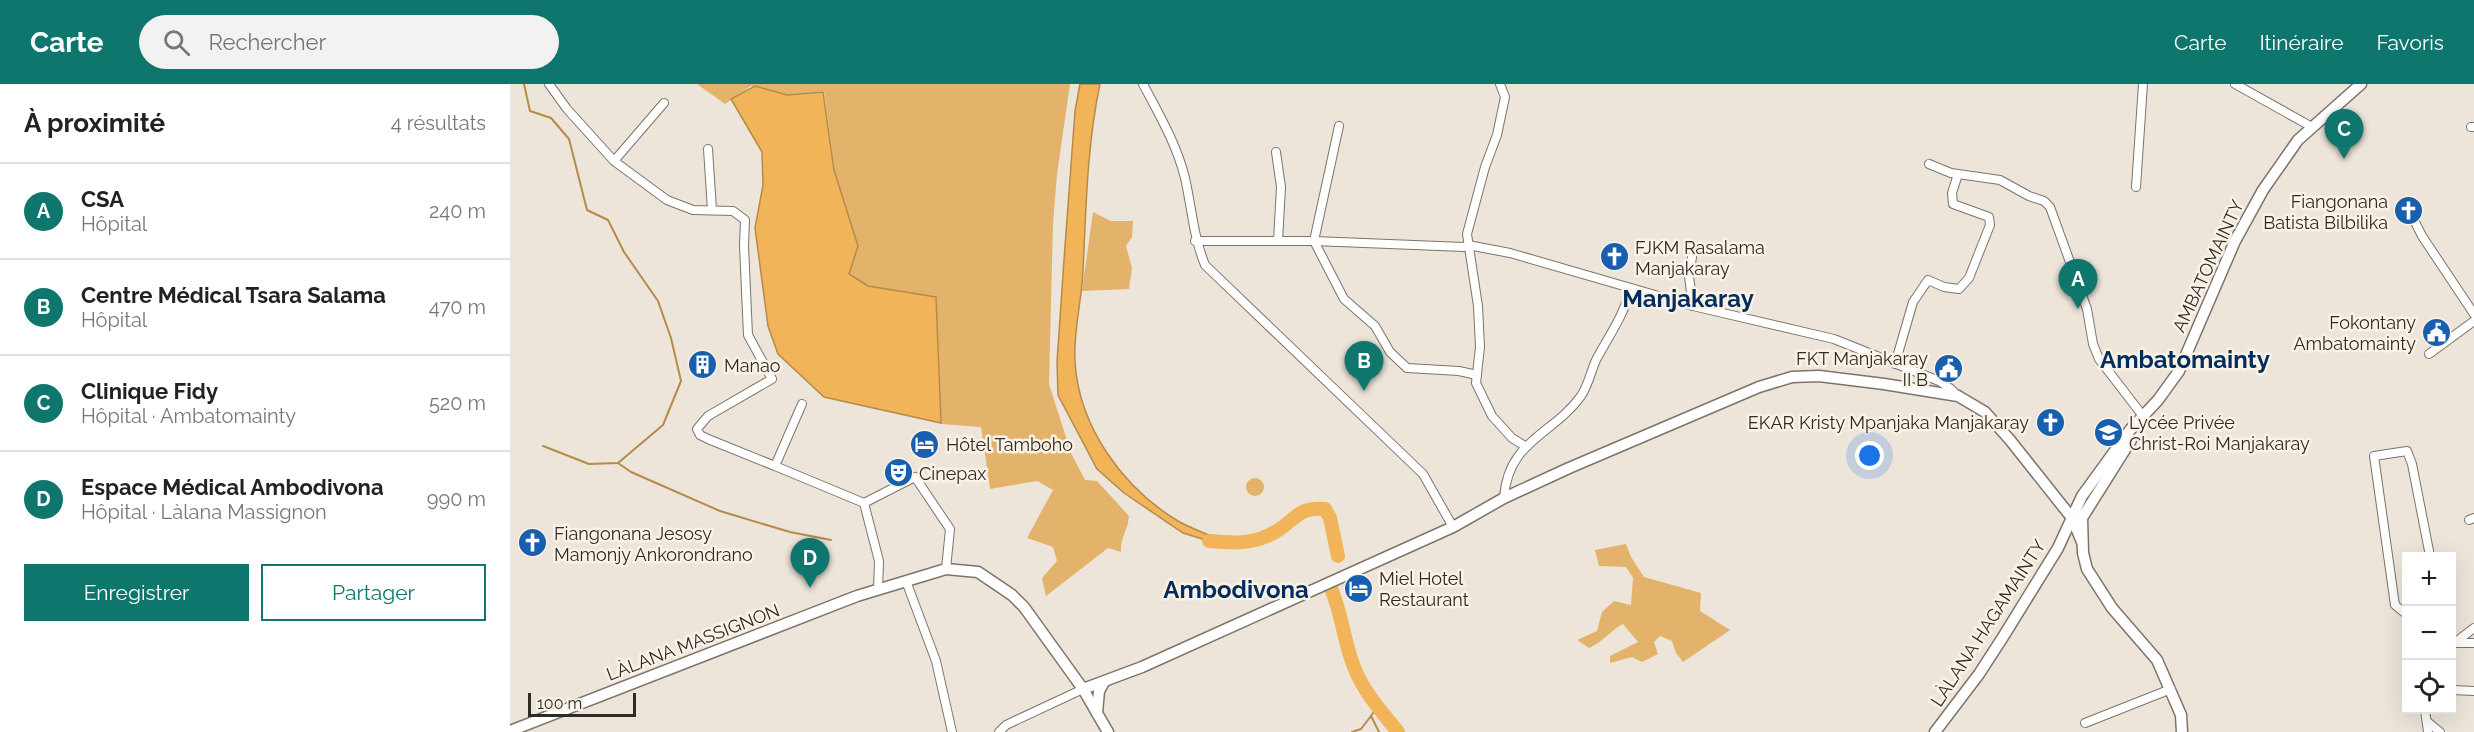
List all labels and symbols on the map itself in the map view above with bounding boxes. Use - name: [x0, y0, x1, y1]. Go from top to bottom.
- pin: C: [2324, 110, 2364, 159]
- place label: Fiangonana Batista Bilbilika: [2263, 191, 2388, 233]
- church icon: Fiangonana Batista Bilbilika: [2393, 195, 2425, 227]
- street label: AMBATOMAINTY: [2168, 196, 2248, 336]
- place label: FJKM Rasalama Manjakaray: [1635, 237, 1765, 279]
- church icon: FJKM Rasalama Manjakaray: [1598, 241, 1630, 273]
- pin: A: [2058, 260, 2098, 309]
- district label: Manjakaray: [1622, 284, 1754, 313]
- place label: Fokontany Ambatomainty: [2293, 312, 2416, 354]
- public building icon: Fokontany Ambatomainty: [2421, 316, 2453, 348]
- pin: B: [1344, 342, 1384, 391]
- district label: Ambatomainty: [2100, 345, 2270, 374]
- place label: FKT Manjakaray II B: [1796, 348, 1928, 390]
- building icon: Manao: [687, 349, 719, 381]
- public building icon: FKT Manjakaray II B: [1933, 352, 1965, 384]
- place label: Manao: [724, 355, 781, 376]
- church icon: EKAR Kristy Mpanjaka Manjakaray: [2034, 406, 2066, 438]
- place label: EKAR Kristy Mpanjaka Manjakaray: [1748, 412, 2029, 433]
- place label: Lycée Privée Christ-Roi Manjakaray: [2129, 412, 2310, 454]
- school or university icon: Lycée Privée Christ-Roi Manjakaray: [2092, 416, 2124, 448]
- hotel icon: Hôtel Tamboho: [909, 428, 941, 460]
- place label: Hôtel Tamboho: [946, 434, 1073, 455]
- your location: [1855, 441, 1884, 470]
- theatre icon: Cinepax: [882, 457, 914, 489]
- place label: Cinepax: [919, 463, 986, 484]
- place label: Fiangonana Jesosy Mamonjy Ankorondrano: [554, 523, 753, 565]
- church icon: Fiangonana Jesosy Mamonjy Ankorondrano: [517, 527, 549, 559]
- street label: LÀLANA HAGAMAINTY: [1925, 535, 2050, 710]
- pin: D: [790, 538, 830, 588]
- place label: Miel Hotel Restaurant: [1379, 568, 1469, 610]
- hotel icon: Miel Hotel Restaurant: [1342, 572, 1374, 604]
- district label: Ambodivona: [1163, 575, 1309, 604]
- street label: LÀLANA MASSIGNON: [603, 598, 783, 685]
- scale bar: [528, 690, 636, 718]

